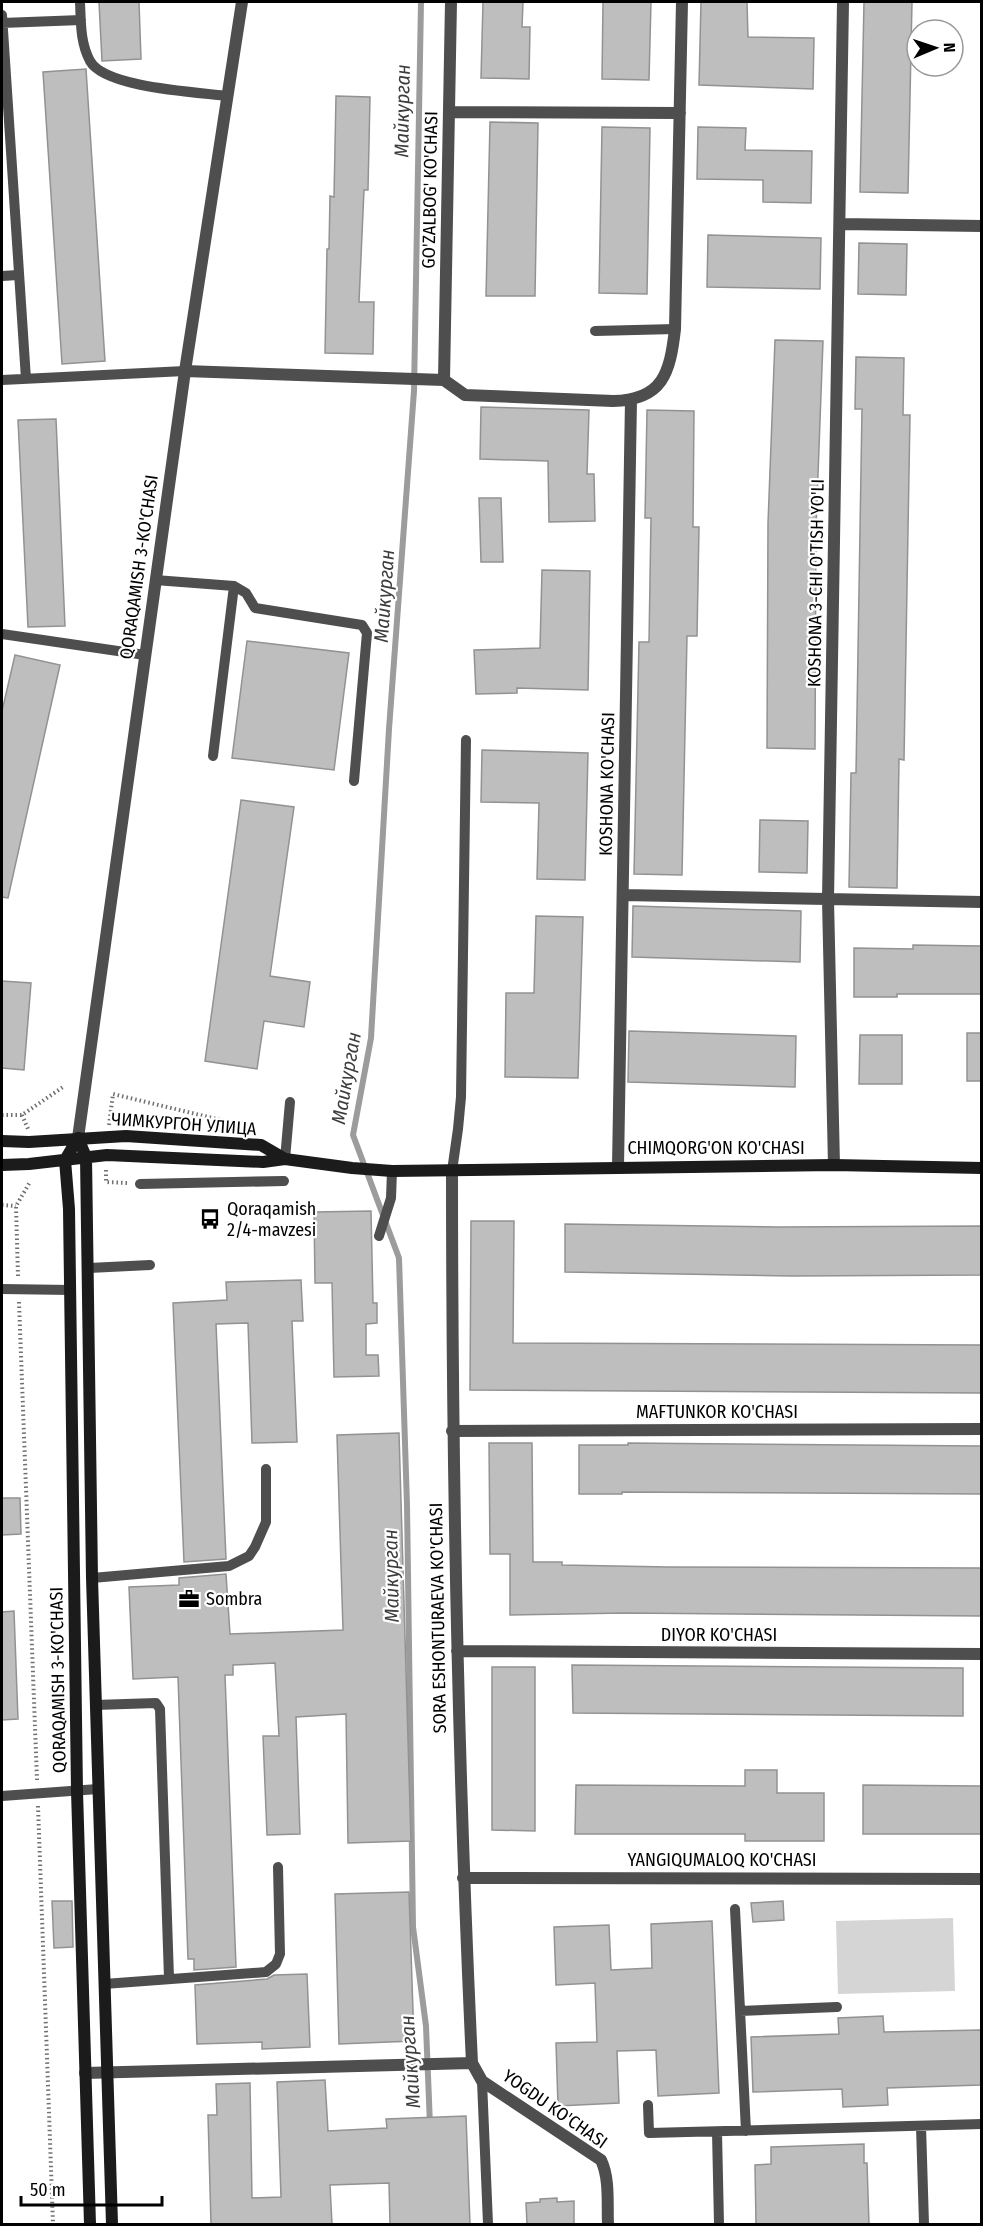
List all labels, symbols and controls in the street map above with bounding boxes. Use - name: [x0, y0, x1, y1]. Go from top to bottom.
- north arrow: [905, 18, 965, 78]
- text: N: [940, 42, 959, 53]
- water label: Майкурган: [389, 64, 415, 158]
- street label: GO'ZALBOG' KO'CHASI: [418, 111, 442, 269]
- street label: QORAQAMISH 3-KO'CHASI: [115, 473, 163, 661]
- street label: KOSHONA 3-CHI O'TISH YO'LI: [803, 479, 829, 687]
- water label: Майкурган: [369, 549, 399, 643]
- street label: KOSHONA KO'CHASI: [595, 712, 619, 856]
- water label: Майкурган: [326, 1030, 366, 1126]
- street label: ЧИМКУРГОН УЛИЦА: [111, 1108, 258, 1140]
- street label: CHIMQORG'ON KO'CHASI: [627, 1137, 805, 1159]
- place label: Qoraqamish 2/4-mavzesi: [227, 1198, 316, 1241]
- bus stop icon: Qoraqamish 2/4-mavzesi: [198, 1207, 222, 1231]
- street label: MAFTUNKOR KO'CHASI: [636, 1401, 798, 1423]
- street label: SORA ESHONTURAEVA KO'CHASI: [425, 1502, 451, 1734]
- water label: Майкурган: [378, 1529, 404, 1623]
- street label: QORAQAMISH 3-KO'CHASI: [45, 1587, 71, 1773]
- office icon: Sombra: [177, 1587, 201, 1611]
- place label: Sombra: [206, 1588, 263, 1610]
- street label: DIYOR KO'CHASI: [661, 1624, 777, 1646]
- street label: YANGIQUMALOQ KO'CHASI: [627, 1849, 817, 1871]
- water label: Майкурган: [395, 2015, 425, 2109]
- street label: YOGDU KO'CHASI: [498, 2065, 612, 2153]
- scale bar: [21, 2169, 162, 2207]
- text: 50 m: [30, 2179, 66, 2201]

